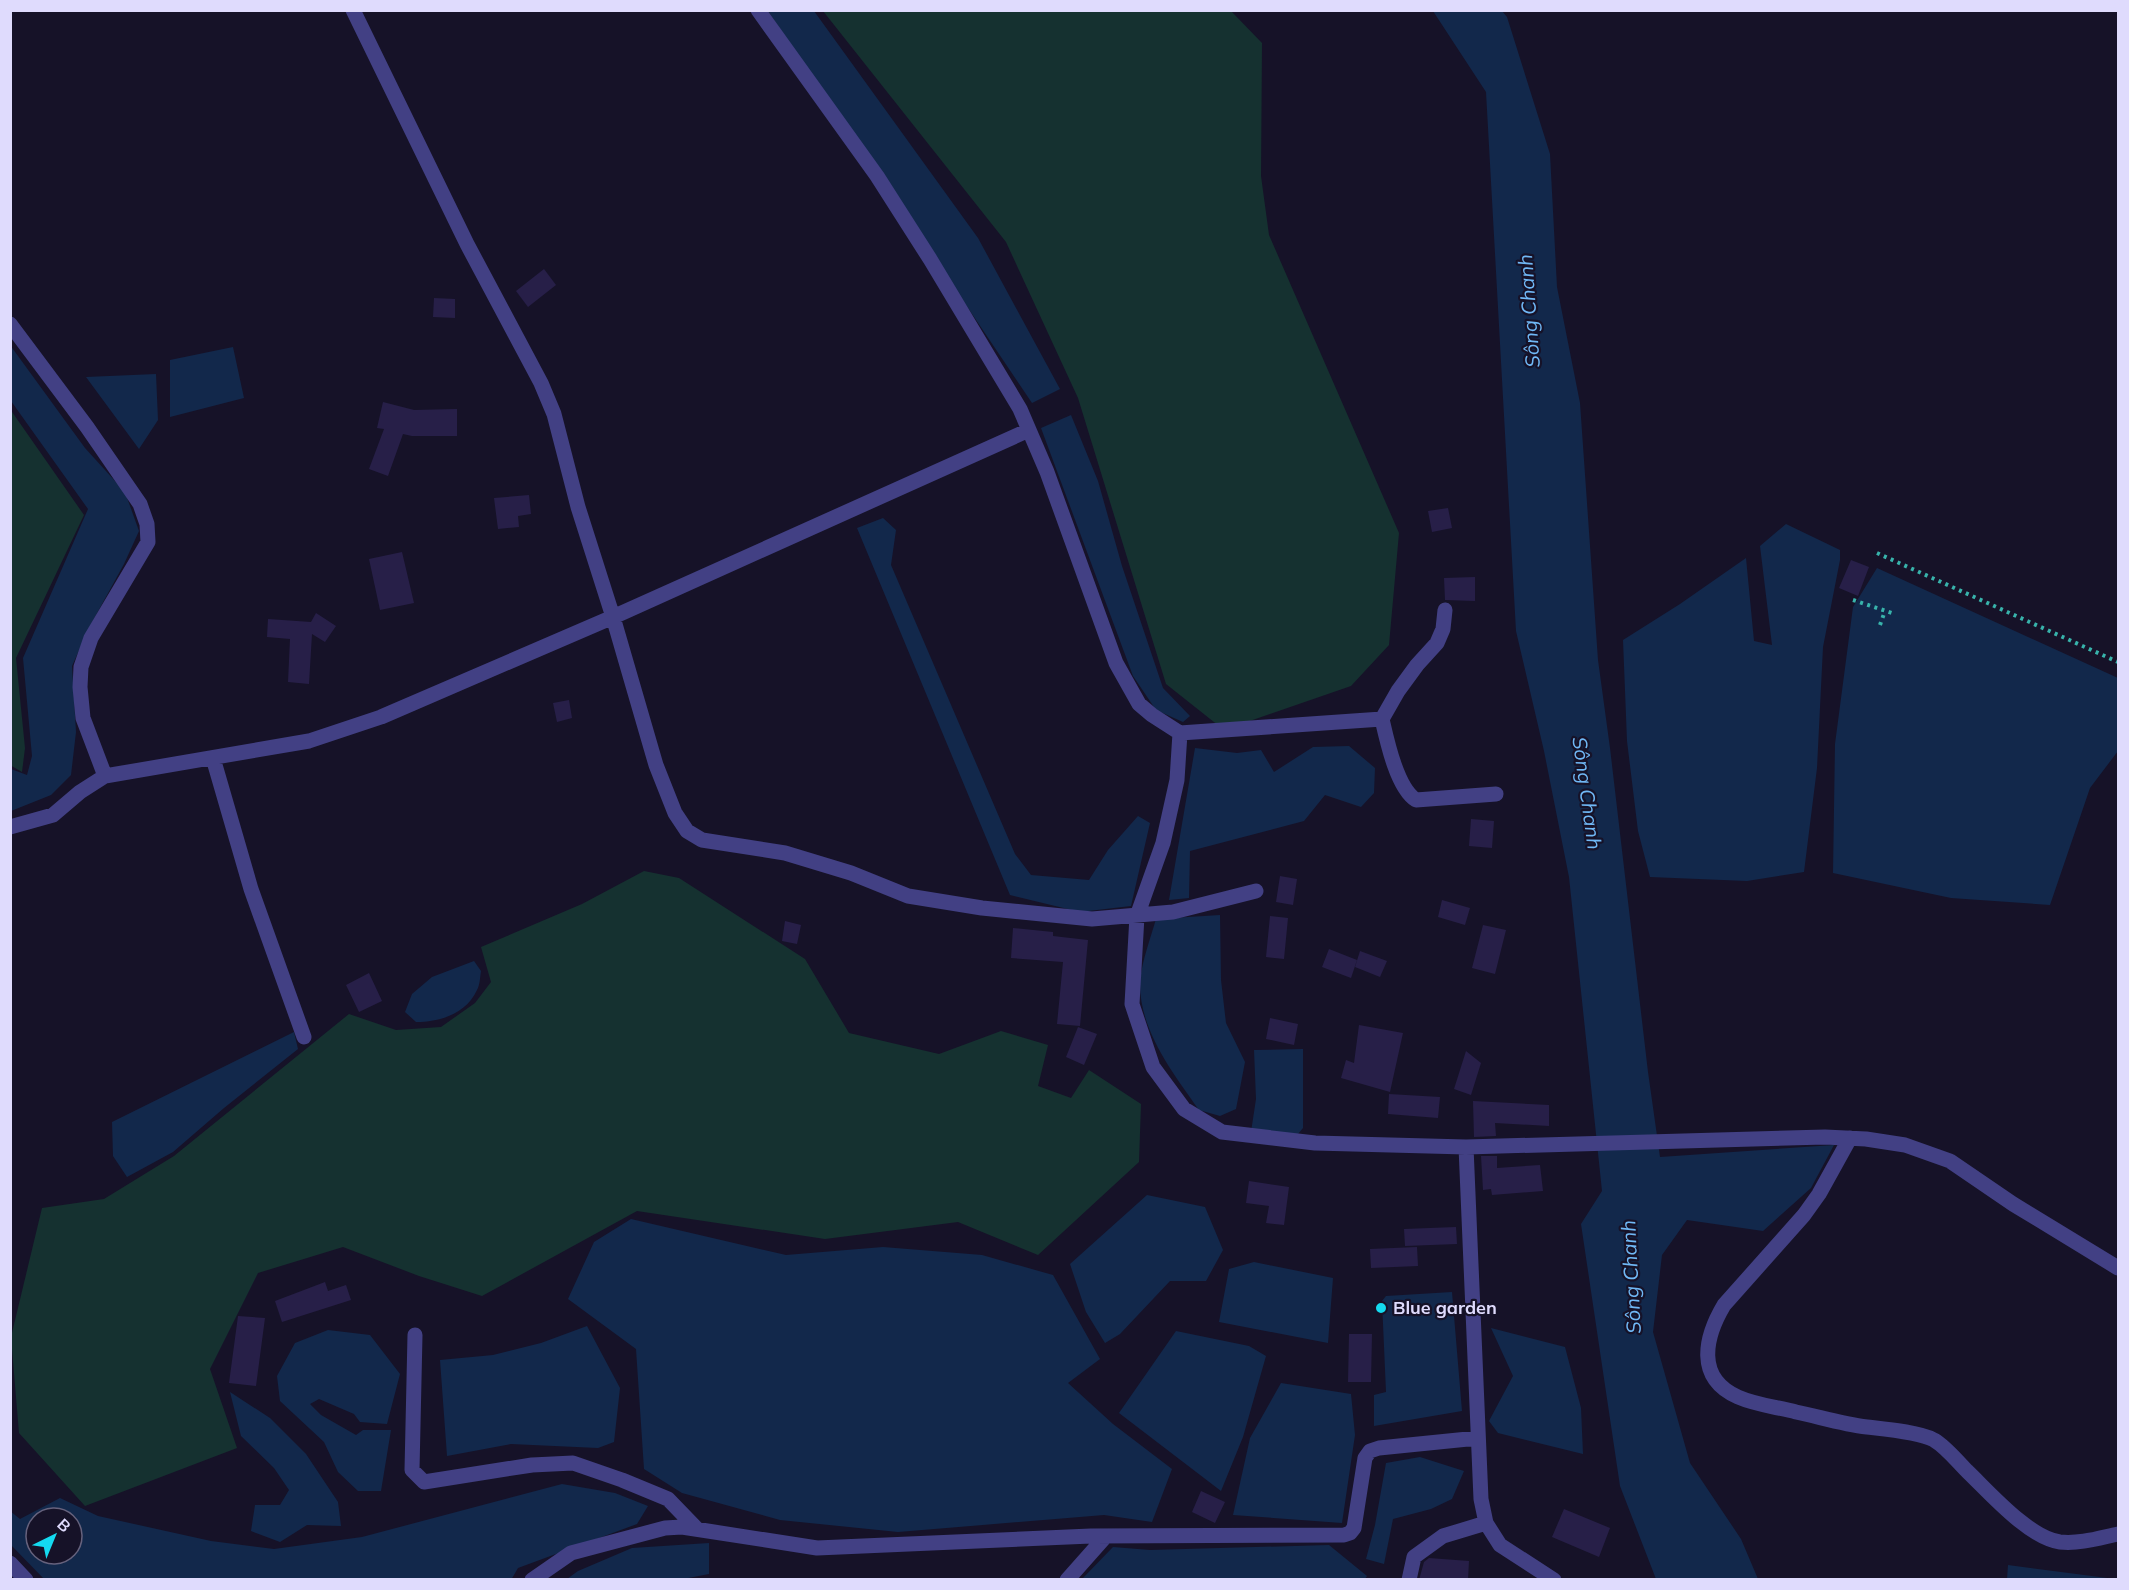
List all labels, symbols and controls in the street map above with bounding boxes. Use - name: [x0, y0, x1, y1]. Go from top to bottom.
- water label: Sông Chanh: [1512, 253, 1545, 369]
- water label: Sông Chanh: [1567, 735, 1608, 851]
- water label: Sông Chanh: [1615, 1220, 1646, 1334]
- place label: Blue garden: [1393, 1296, 1497, 1319]
- marker: Blue garden: [1374, 1301, 1388, 1315]
- north arrow: [24, 1506, 84, 1566]
- text: B: [53, 1514, 75, 1536]

